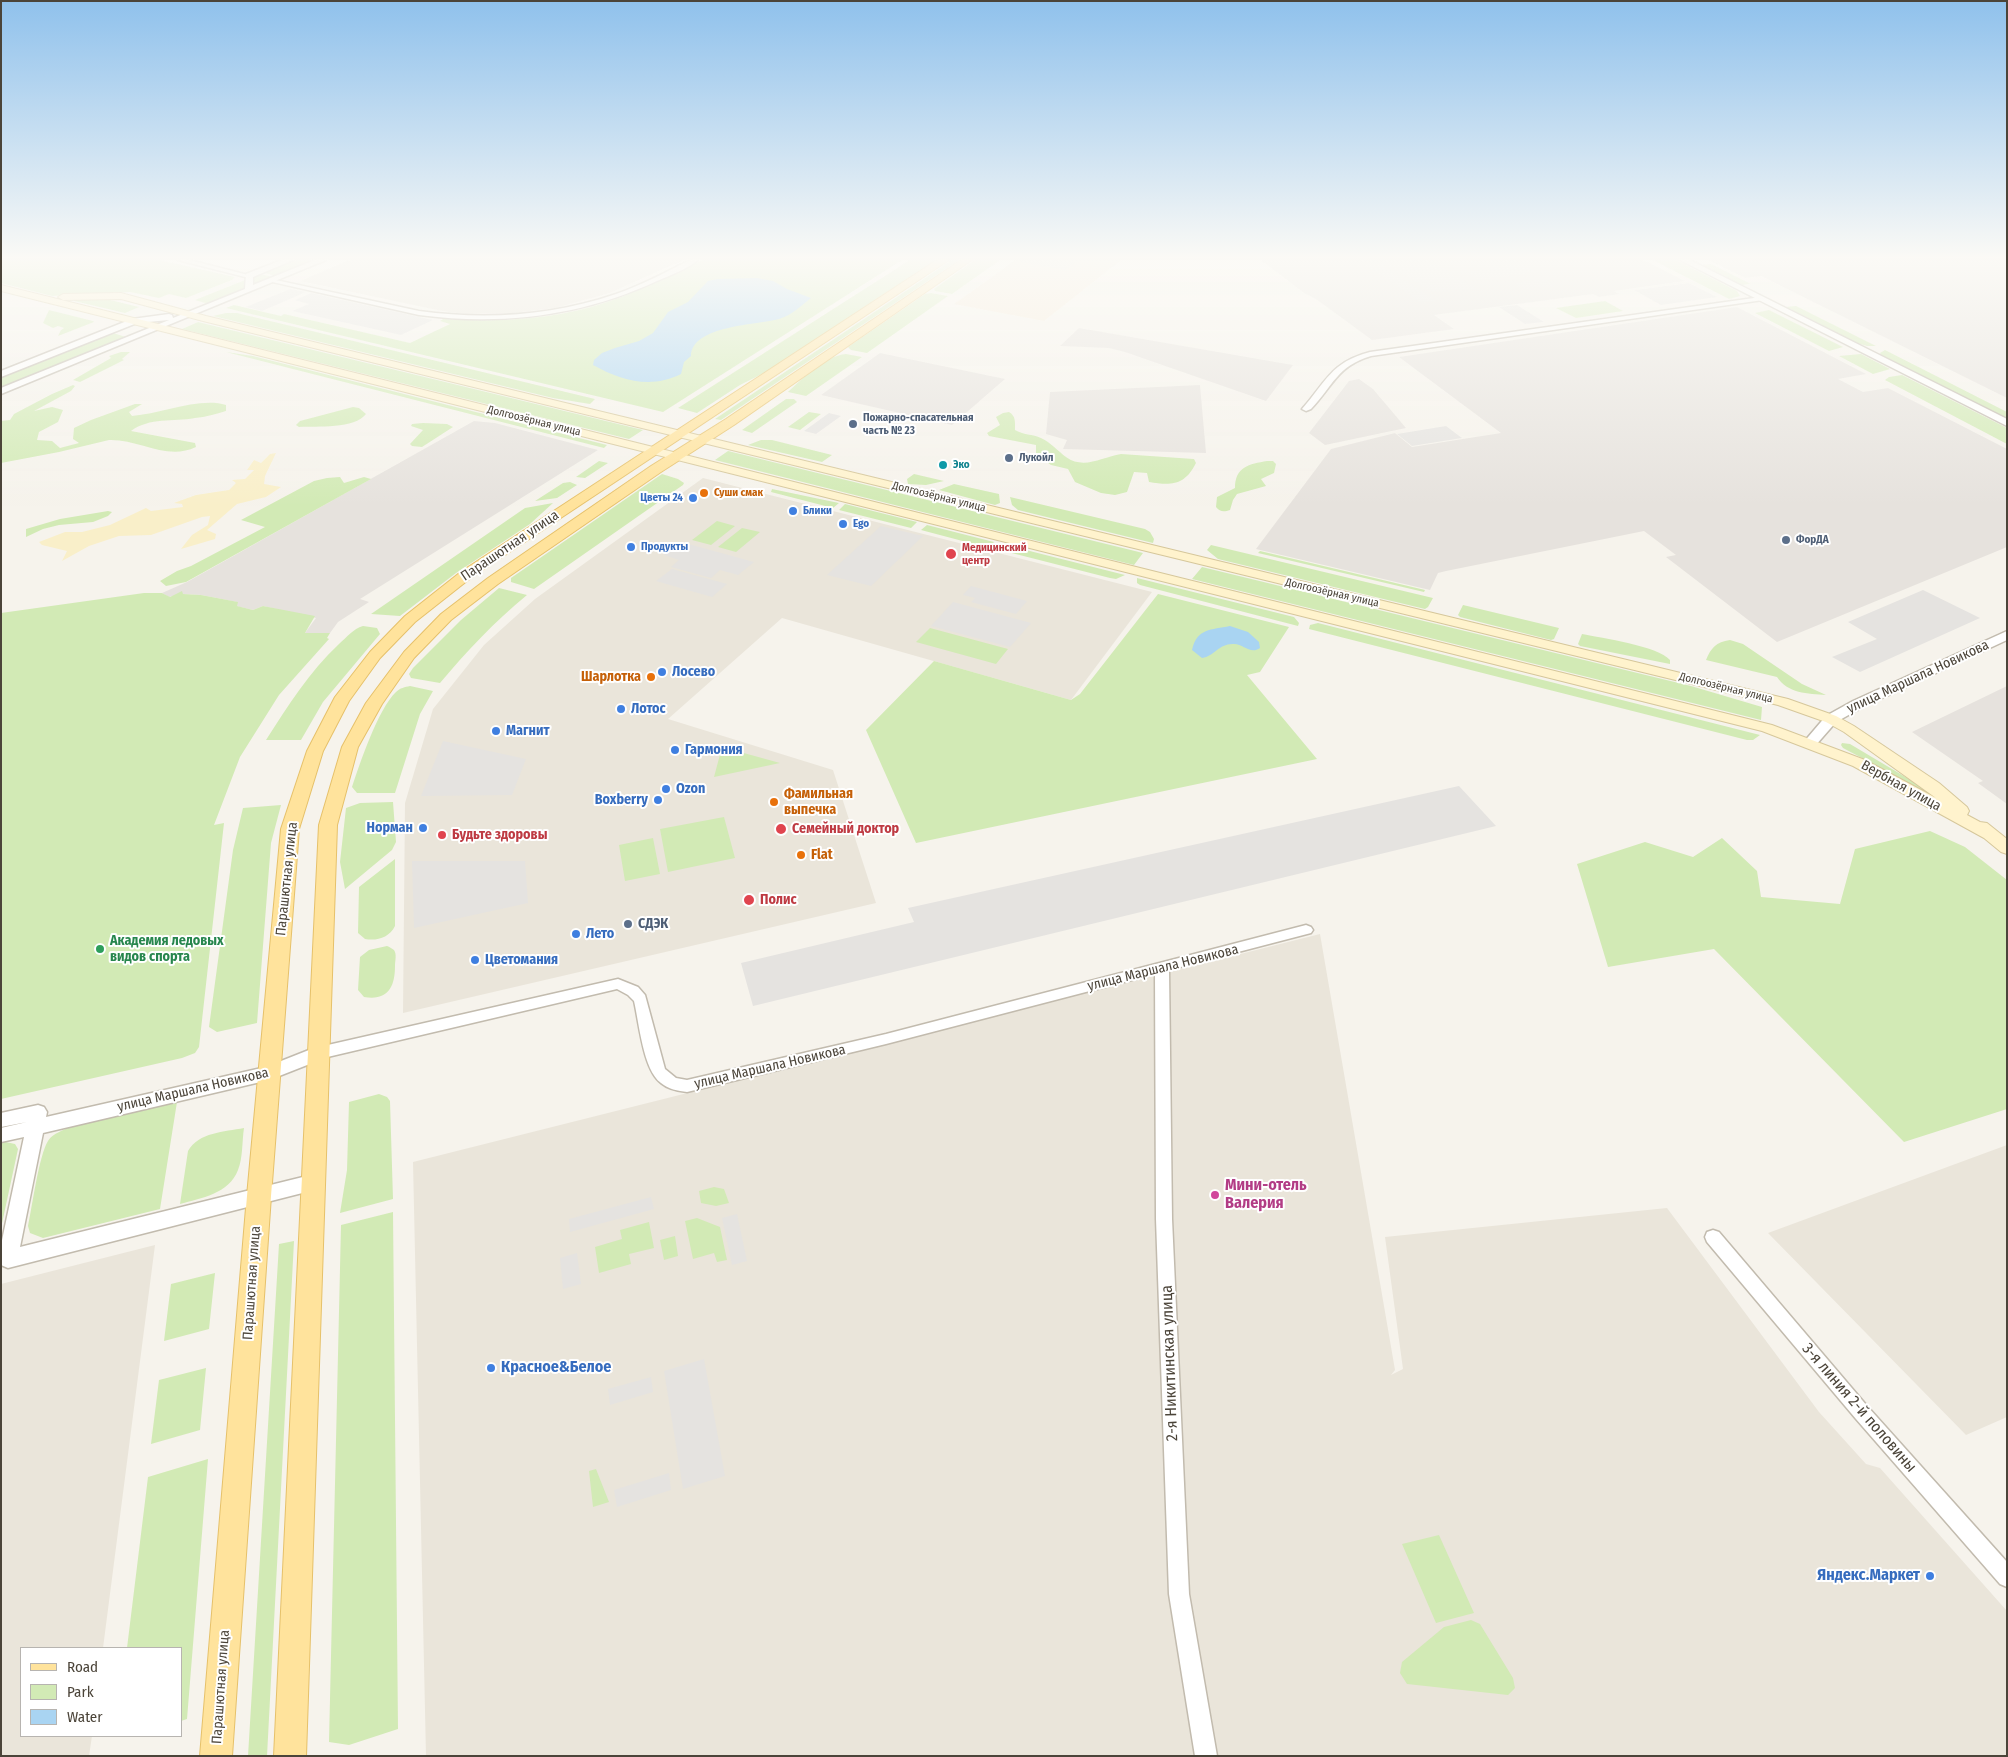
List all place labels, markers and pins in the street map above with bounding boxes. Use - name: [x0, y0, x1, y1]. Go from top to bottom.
- place label: Пожарно-спасательная часть № 23: [863, 411, 974, 437]
- marker: Пожарно-спасательная часть № 23: [847, 418, 859, 430]
- place label: Лукойл: [1019, 451, 1054, 465]
- marker: Лукойл: [1003, 452, 1015, 464]
- place label: Эко: [953, 458, 970, 472]
- marker: Эко: [937, 459, 949, 471]
- place label: Суши смак: [714, 486, 763, 500]
- marker: Суши смак: [698, 487, 710, 499]
- place label: Цветы 24: [640, 491, 683, 505]
- marker: Цветы 24: [687, 492, 699, 504]
- place label: Блики: [803, 504, 832, 518]
- marker: Блики: [787, 505, 799, 517]
- place label: Ego: [853, 517, 869, 531]
- marker: Ego: [837, 518, 849, 530]
- place label: ФорДА: [1796, 533, 1829, 547]
- marker: ФорДА: [1780, 534, 1792, 546]
- place label: Продукты: [641, 540, 688, 554]
- marker: Продукты: [625, 541, 637, 553]
- place label: Медицинский центр: [962, 541, 1027, 567]
- marker: Медицинский центр: [944, 547, 958, 561]
- place label: Лосево: [672, 664, 715, 680]
- marker: Лосево: [656, 666, 668, 678]
- place label: Шарлотка: [581, 669, 641, 685]
- marker: Шарлотка: [645, 671, 657, 683]
- place label: Лотос: [631, 701, 666, 717]
- marker: Лотос: [615, 703, 627, 715]
- place label: Магнит: [506, 723, 549, 739]
- marker: Магнит: [490, 725, 502, 737]
- place label: Гармония: [685, 742, 743, 758]
- marker: Гармония: [669, 744, 681, 756]
- place label: Ozon: [676, 781, 705, 797]
- marker: Ozon: [660, 783, 672, 795]
- place label: Фамильная выпечка: [784, 786, 853, 819]
- place label: Boxberry: [595, 792, 648, 808]
- marker: Boxberry: [652, 794, 664, 806]
- marker: Фамильная выпечка: [768, 796, 780, 808]
- place label: Норман: [367, 820, 413, 836]
- place label: Семейный доктор: [792, 821, 899, 837]
- marker: Норман: [417, 822, 429, 834]
- marker: Семейный доктор: [774, 822, 788, 836]
- place label: Будьте здоровы: [452, 827, 547, 843]
- marker: Будьте здоровы: [436, 829, 448, 841]
- place label: Flat: [811, 847, 833, 863]
- marker: Flat: [795, 849, 807, 861]
- place label: Полис: [760, 892, 797, 908]
- marker: Полис: [742, 893, 756, 907]
- place label: СДЭК: [638, 916, 668, 932]
- marker: СДЭК: [622, 918, 634, 930]
- place label: Лето: [586, 926, 614, 942]
- marker: Лето: [570, 928, 582, 940]
- place label: Академия ледовых видов спорта: [110, 933, 224, 966]
- marker: Академия ледовых видов спорта: [94, 943, 106, 955]
- place label: Цветомания: [485, 952, 558, 968]
- marker: Цветомания: [469, 954, 481, 966]
- place label: Мини-отель Валерия: [1225, 1176, 1307, 1214]
- marker: Мини-отель Валерия: [1209, 1189, 1221, 1201]
- place label: Красное&Белое: [501, 1358, 611, 1378]
- marker: Красное&Белое: [485, 1362, 497, 1374]
- place label: Яндекс.Маркет: [1817, 1566, 1920, 1586]
- marker: Яндекс.Маркет: [1924, 1570, 1936, 1582]

